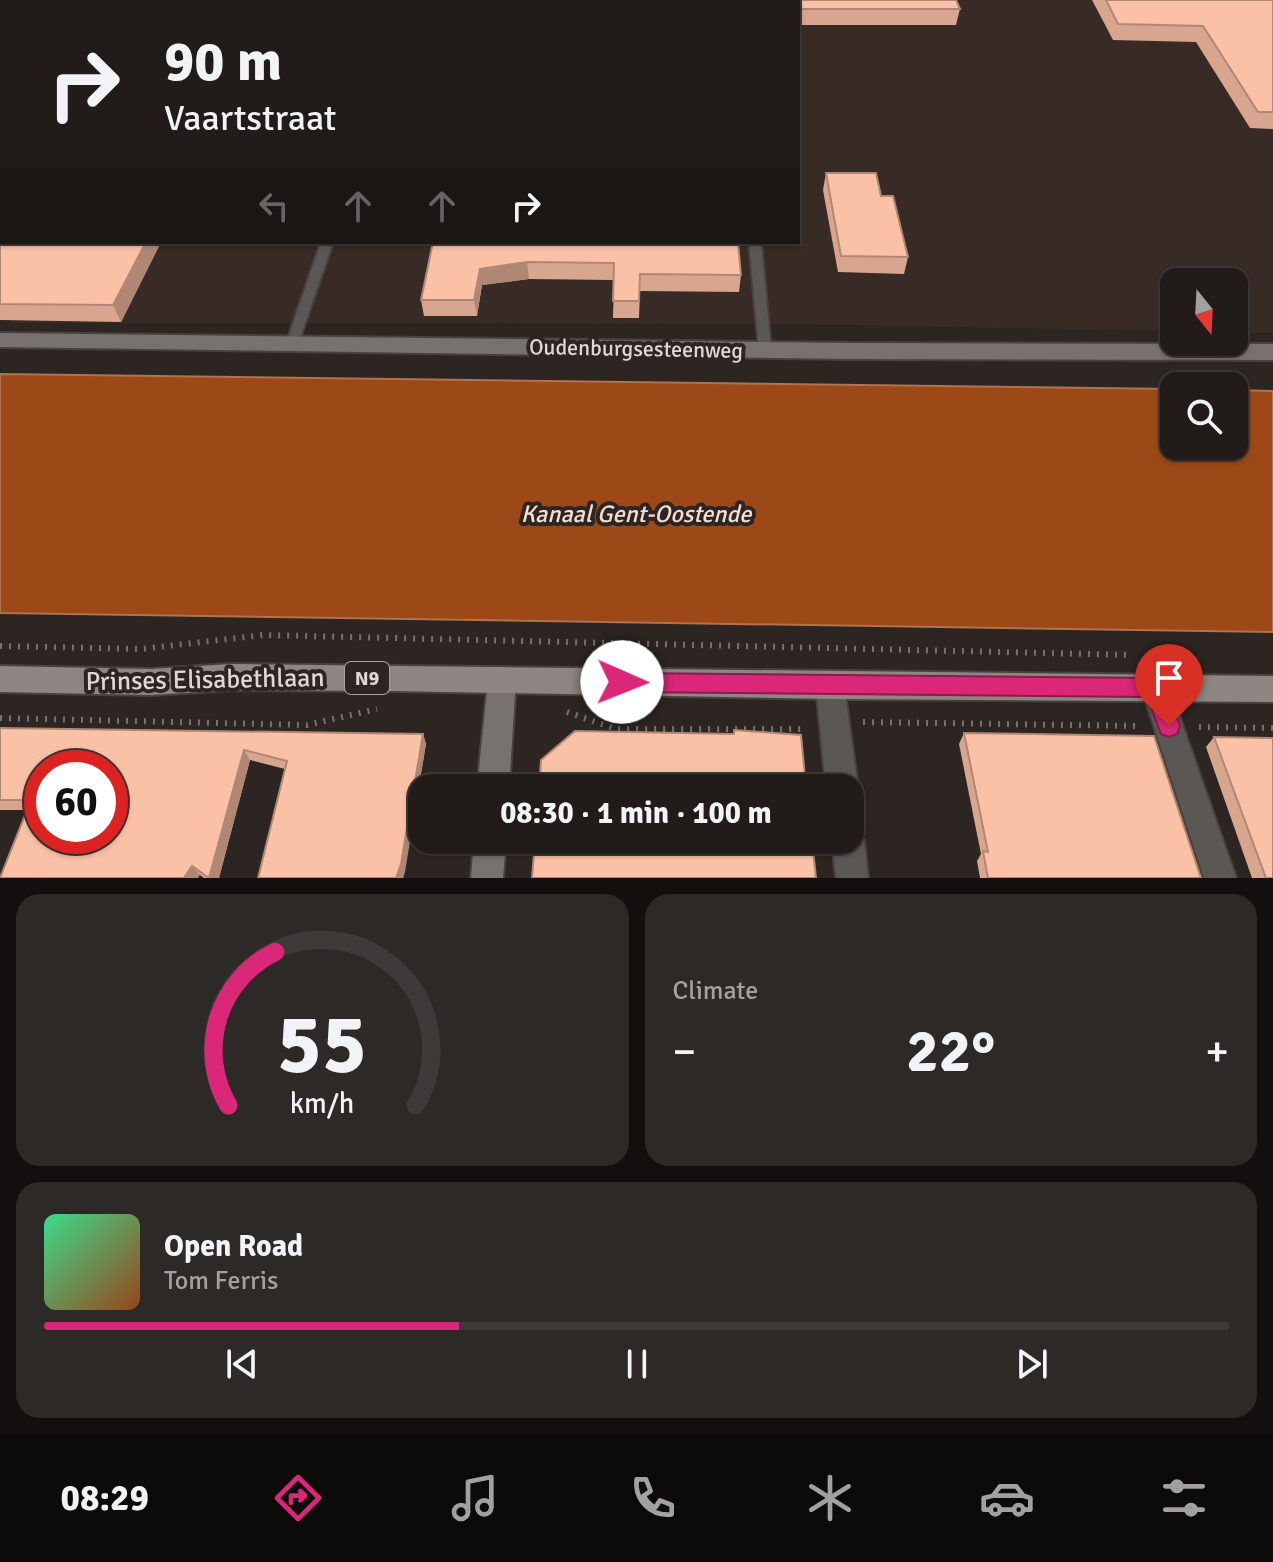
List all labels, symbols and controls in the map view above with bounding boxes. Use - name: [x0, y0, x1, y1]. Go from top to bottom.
- text: 90 m: [164, 27, 282, 96]
- icon: right: [32, 32, 136, 136]
- text: Vaartstraat: [164, 96, 336, 141]
- icon: left: [252, 184, 296, 228]
- icon: ahead: [336, 184, 380, 228]
- icon: ahead: [420, 184, 464, 228]
- icon: right: [504, 184, 548, 228]
- north arrow: [1160, 268, 1248, 356]
- map controls: [1160, 268, 1248, 460]
- street label: Oudenburgsesteenweg: [529, 333, 743, 364]
- button: search: [1160, 372, 1248, 460]
- water label: Kanaal Gent-Oostende: [521, 499, 752, 529]
- position arrow: [580, 640, 664, 724]
- pin: [1135, 644, 1203, 726]
- icon: arrive: [1147, 656, 1191, 700]
- street label: Prinses Elisabethlaan: [85, 662, 325, 698]
- road number: N9: [345, 662, 389, 694]
- speed limit sign: 60: [24, 750, 128, 854]
- text: 08:30 · 1 min · 100 m: [500, 795, 772, 832]
- text: Climate: [673, 975, 758, 1007]
- text: 55: [277, 994, 367, 1096]
- text: 22°: [906, 1015, 995, 1089]
- text: −: [673, 1025, 696, 1079]
- text: +: [1205, 1025, 1229, 1079]
- text: km/h: [290, 1086, 355, 1121]
- text: Open Road: [164, 1228, 303, 1265]
- text: Tom Ferris: [164, 1265, 278, 1297]
- icon: previous: [220, 1342, 264, 1386]
- icon: pause: [615, 1342, 659, 1386]
- icon: next: [1010, 1342, 1054, 1386]
- icon: directions: [270, 1470, 326, 1526]
- icon: music: [447, 1470, 503, 1526]
- icon: phone: [625, 1470, 681, 1526]
- icon: climate: [802, 1470, 858, 1526]
- icon: car: [979, 1470, 1035, 1526]
- icon: filters: [1156, 1470, 1212, 1526]
- text: 08:29: [61, 1476, 149, 1521]

